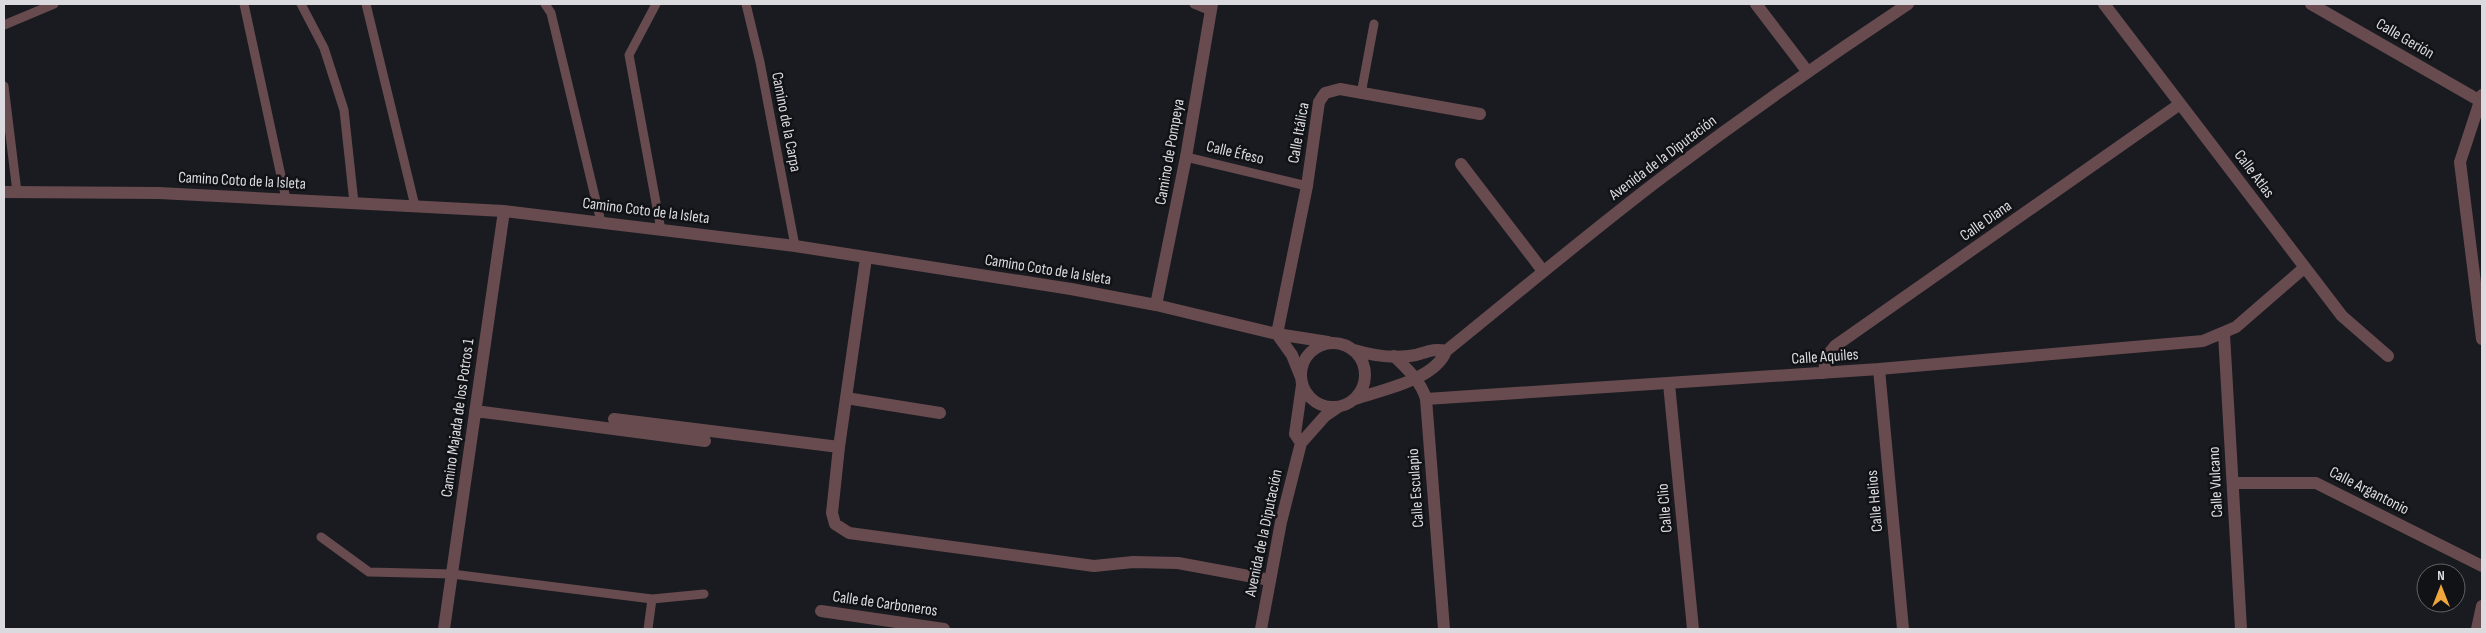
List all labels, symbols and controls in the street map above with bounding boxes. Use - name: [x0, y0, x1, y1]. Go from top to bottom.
- street label: Calle Gerión: [2372, 15, 2438, 63]
- street label: Camino de la Carpa: [767, 70, 805, 174]
- street label: Camino de Pompeya: [1151, 98, 1189, 206]
- street label: Calle Itálica: [1284, 101, 1314, 165]
- street label: Avenida de la Diputación: [1605, 111, 1720, 205]
- street label: Calle Éfeso: [1204, 137, 1266, 169]
- street label: Calle Atlas: [2230, 146, 2278, 202]
- street label: Camino Coto de la Isleta: [178, 168, 306, 194]
- street label: Camino Coto de la Isleta: [581, 194, 711, 228]
- street label: Calle Diana: [1957, 196, 2015, 246]
- street label: Camino Coto de la Isleta: [983, 251, 1113, 289]
- street label: Camino Majada de los Potros 1: [437, 337, 479, 498]
- street label: Calle Aquiles: [1791, 345, 1859, 369]
- street label: Calle Vulcano: [2205, 446, 2227, 518]
- street label: Calle Esculapio: [1404, 448, 1428, 528]
- street label: Calle Argantonio: [2326, 463, 2412, 519]
- street label: Avenida de la Diputación: [1241, 468, 1287, 599]
- street label: Calle Helios: [1863, 469, 1887, 533]
- street label: Calle Clio: [1653, 483, 1677, 533]
- north arrow: [2416, 563, 2466, 613]
- text: N: [2437, 567, 2445, 584]
- street label: Calle de Carboneros: [831, 587, 939, 621]

